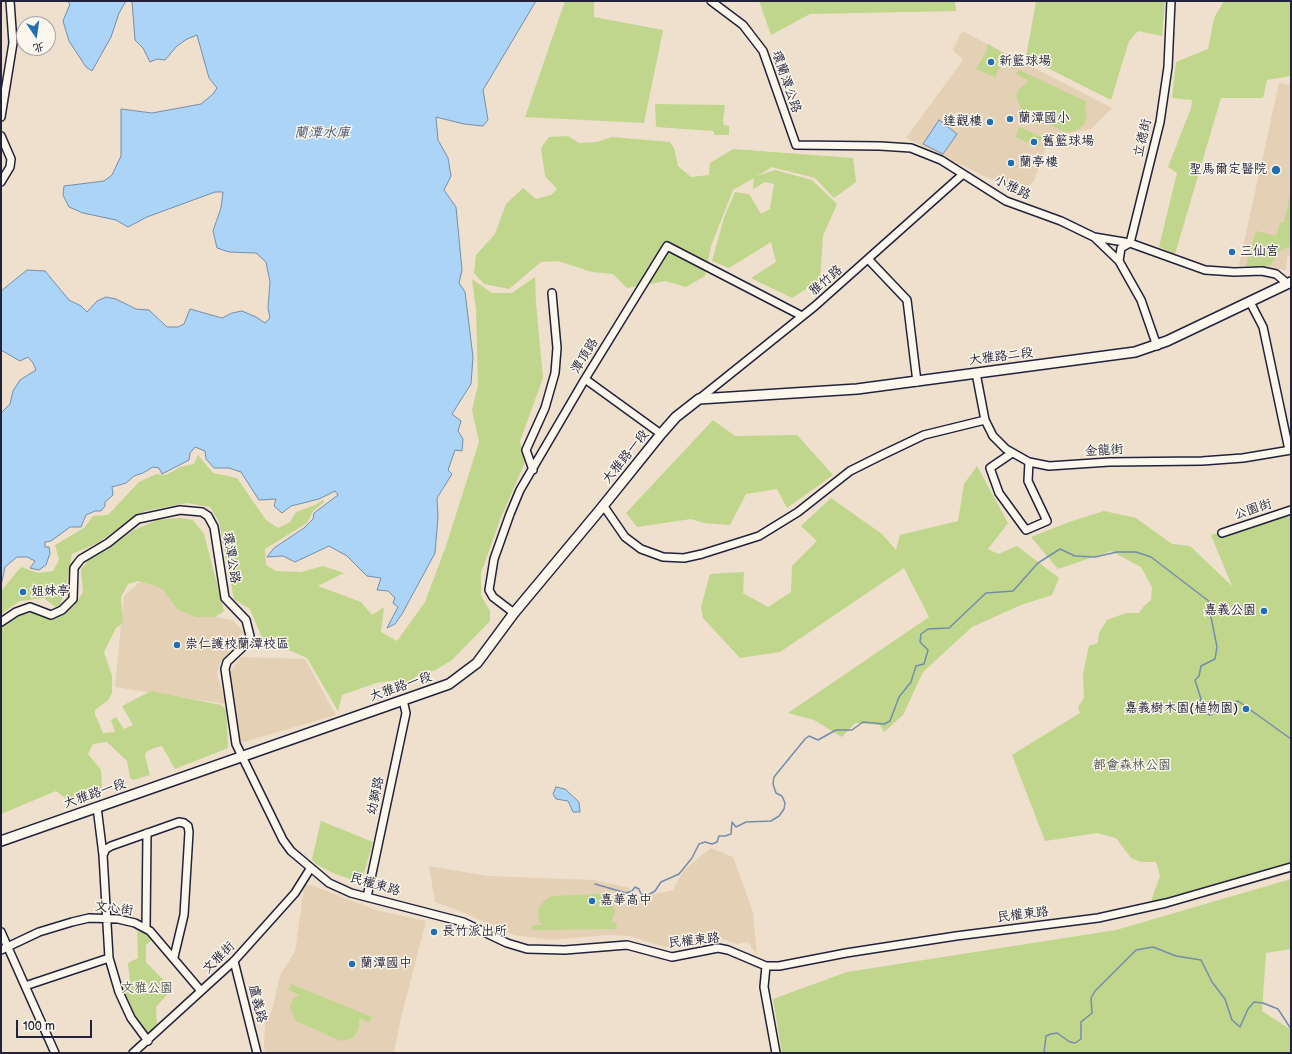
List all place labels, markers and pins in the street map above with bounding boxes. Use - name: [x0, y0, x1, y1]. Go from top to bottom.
- place label: 新籃球場: [999, 54, 1051, 70]
- marker: 新籃球場: [986, 57, 996, 67]
- place label: 蘭潭國小: [1018, 111, 1070, 127]
- place label: 達觀樓: [943, 114, 982, 130]
- marker: 蘭潭國小: [1005, 114, 1015, 124]
- marker: 達觀樓: [985, 117, 995, 127]
- place label: 舊籃球場: [1042, 134, 1094, 150]
- marker: 舊籃球場: [1029, 137, 1039, 147]
- place label: 蘭亭樓: [1019, 155, 1058, 171]
- marker: 蘭亭樓: [1006, 158, 1016, 168]
- place label: 聖馬爾定醫院: [1189, 162, 1267, 178]
- marker: 聖馬爾定醫院: [1270, 164, 1282, 176]
- place label: 三仙宮: [1240, 244, 1279, 260]
- marker: 三仙宮: [1227, 247, 1237, 257]
- place label: 姐妹亭: [31, 584, 70, 600]
- marker: 姐妹亭: [18, 587, 28, 597]
- place label: 嘉義公園: [1204, 603, 1256, 619]
- marker: 嘉義公園: [1259, 606, 1269, 616]
- place label: 崇仁護校蘭潭校區: [185, 637, 289, 653]
- marker: 崇仁護校蘭潭校區: [172, 640, 182, 650]
- place label: 嘉義樹木園(植物園): [1124, 701, 1238, 717]
- marker: 嘉義樹木園(植物園): [1241, 704, 1251, 714]
- place label: 嘉華高中: [600, 893, 652, 909]
- marker: 嘉華高中: [587, 896, 597, 906]
- place label: 長竹派出所: [442, 924, 507, 940]
- marker: 長竹派出所: [429, 927, 439, 937]
- place label: 蘭潭國中: [360, 956, 412, 972]
- marker: 蘭潭國中: [347, 959, 357, 969]

